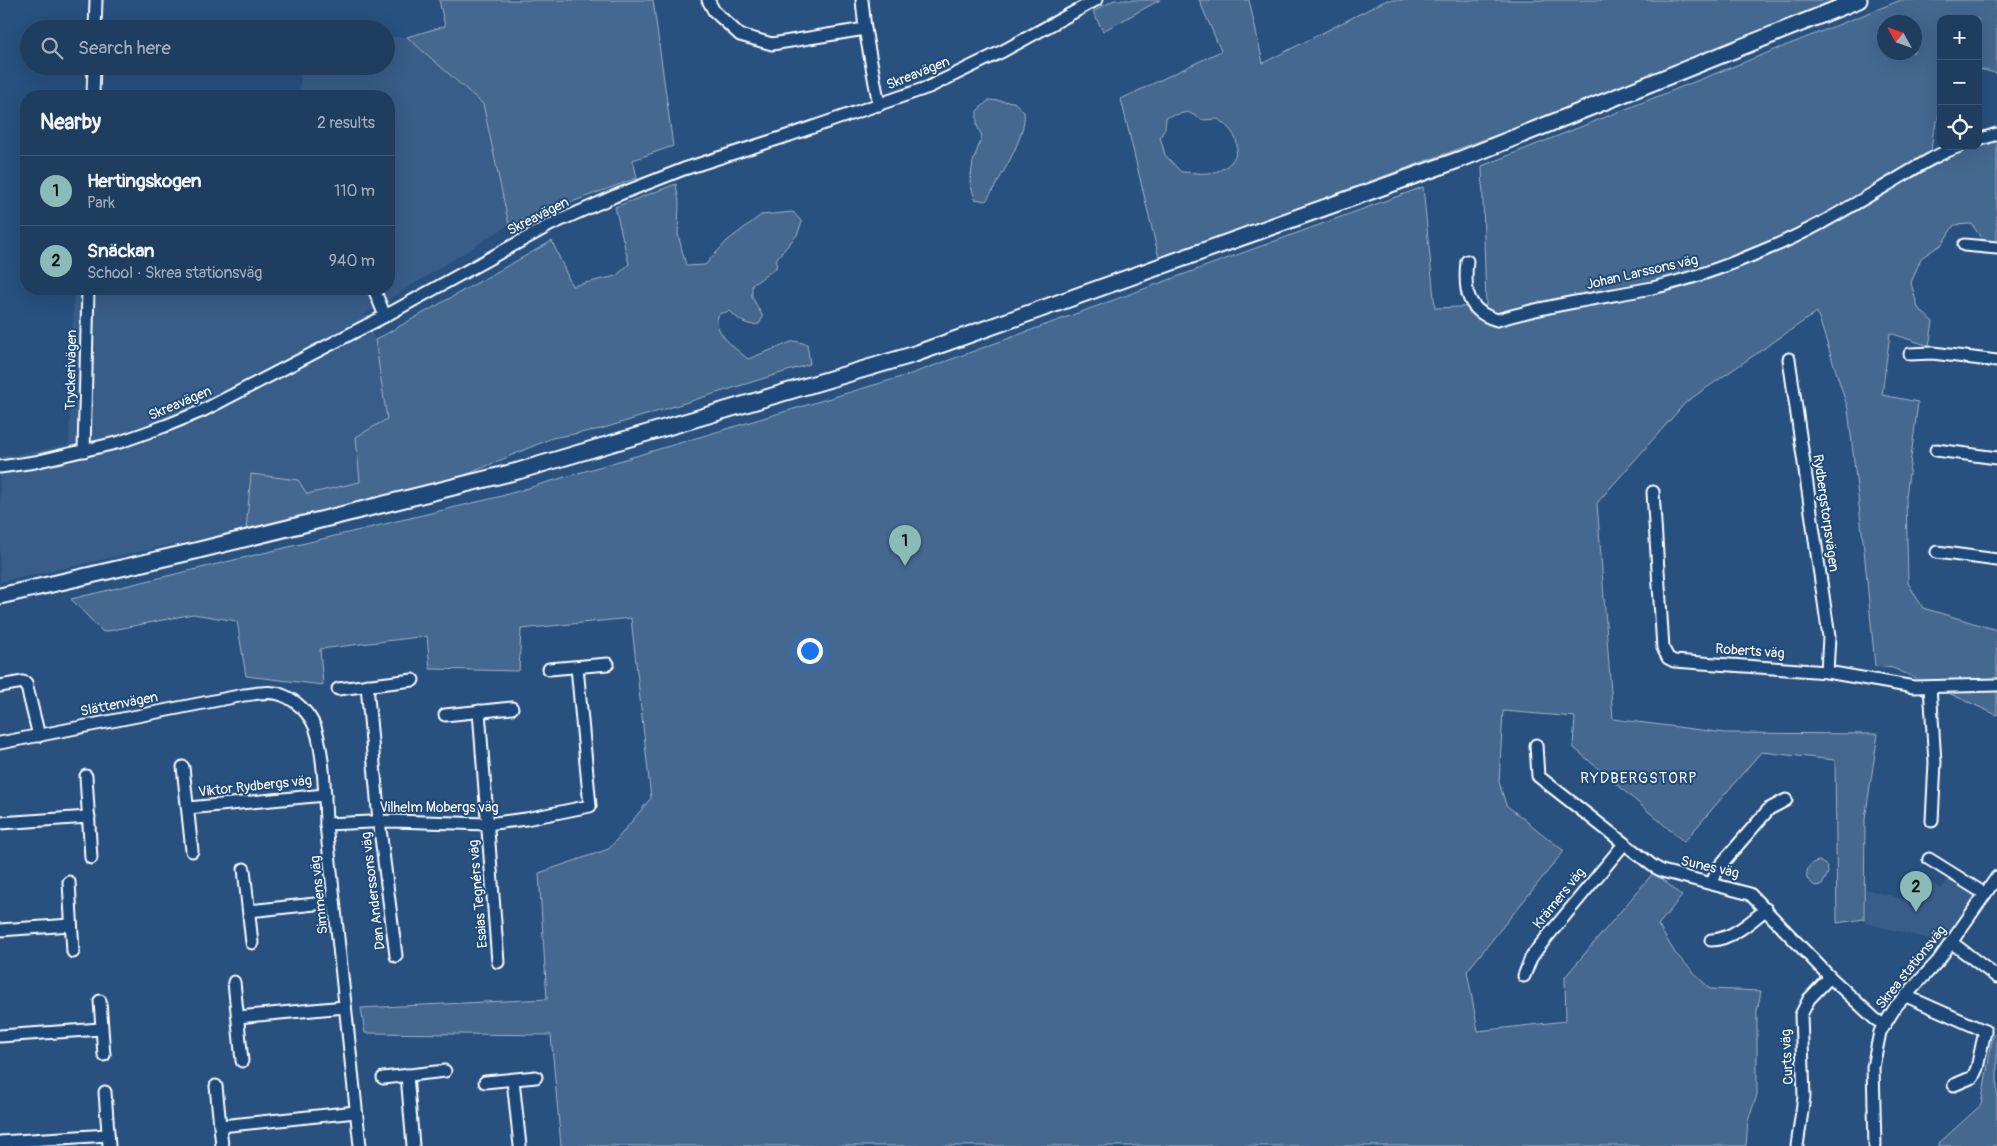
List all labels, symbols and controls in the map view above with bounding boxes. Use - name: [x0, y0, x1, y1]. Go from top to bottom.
- north arrow: [1877, 15, 1922, 60]
- map controls: [1937, 15, 1982, 150]
- button: +: [1937, 15, 1982, 60]
- search box: [20, 20, 395, 75]
- icon: search: [38, 34, 66, 62]
- text: Search here: [78, 36, 171, 60]
- street label: Skreavägen: [884, 53, 952, 93]
- button: −: [1937, 60, 1982, 105]
- button: locate: [1937, 105, 1982, 150]
- text: Nearby: [40, 109, 101, 136]
- text: 2 results: [317, 113, 375, 133]
- text: Hertingskogen: [87, 169, 202, 193]
- text: 1: [53, 181, 59, 201]
- text: 110 m: [334, 181, 375, 201]
- text: Park: [87, 193, 115, 213]
- street label: Skreavägen: [504, 193, 572, 239]
- text: Snäckan: [87, 239, 154, 263]
- text: 2: [52, 251, 60, 271]
- text: 940 m: [329, 251, 375, 271]
- street label: Johan Larssons väg: [1585, 251, 1699, 293]
- text: School · Skrea stationsväg: [87, 263, 262, 283]
- street label: Tryckerivägen: [62, 329, 80, 410]
- street label: Skreavägen: [146, 382, 214, 424]
- street label: Rydbergstorpsvägen: [1809, 453, 1843, 573]
- pin: 1: [889, 525, 921, 566]
- your location: [797, 638, 823, 664]
- street label: Roberts väg: [1715, 640, 1785, 662]
- street label: Slättenvägen: [79, 688, 159, 720]
- district label: RYDBERGSTORP: [1580, 769, 1698, 788]
- street label: Viktor Rydbergs väg: [197, 772, 313, 800]
- street label: Vilhelm Mobergs väg: [379, 799, 499, 816]
- street label: Dan Anderssons väg: [357, 831, 389, 951]
- street label: Esaias Tegnérs väg: [465, 839, 491, 949]
- street label: Sunes väg: [1679, 852, 1741, 882]
- street label: Simmens väg: [306, 855, 332, 935]
- street label: Krämers väg: [1529, 864, 1589, 932]
- pin: 2: [1900, 871, 1932, 912]
- street label: Skrea stationsväg: [1872, 922, 1950, 1012]
- street label: Curts väg: [1777, 1029, 1797, 1085]

